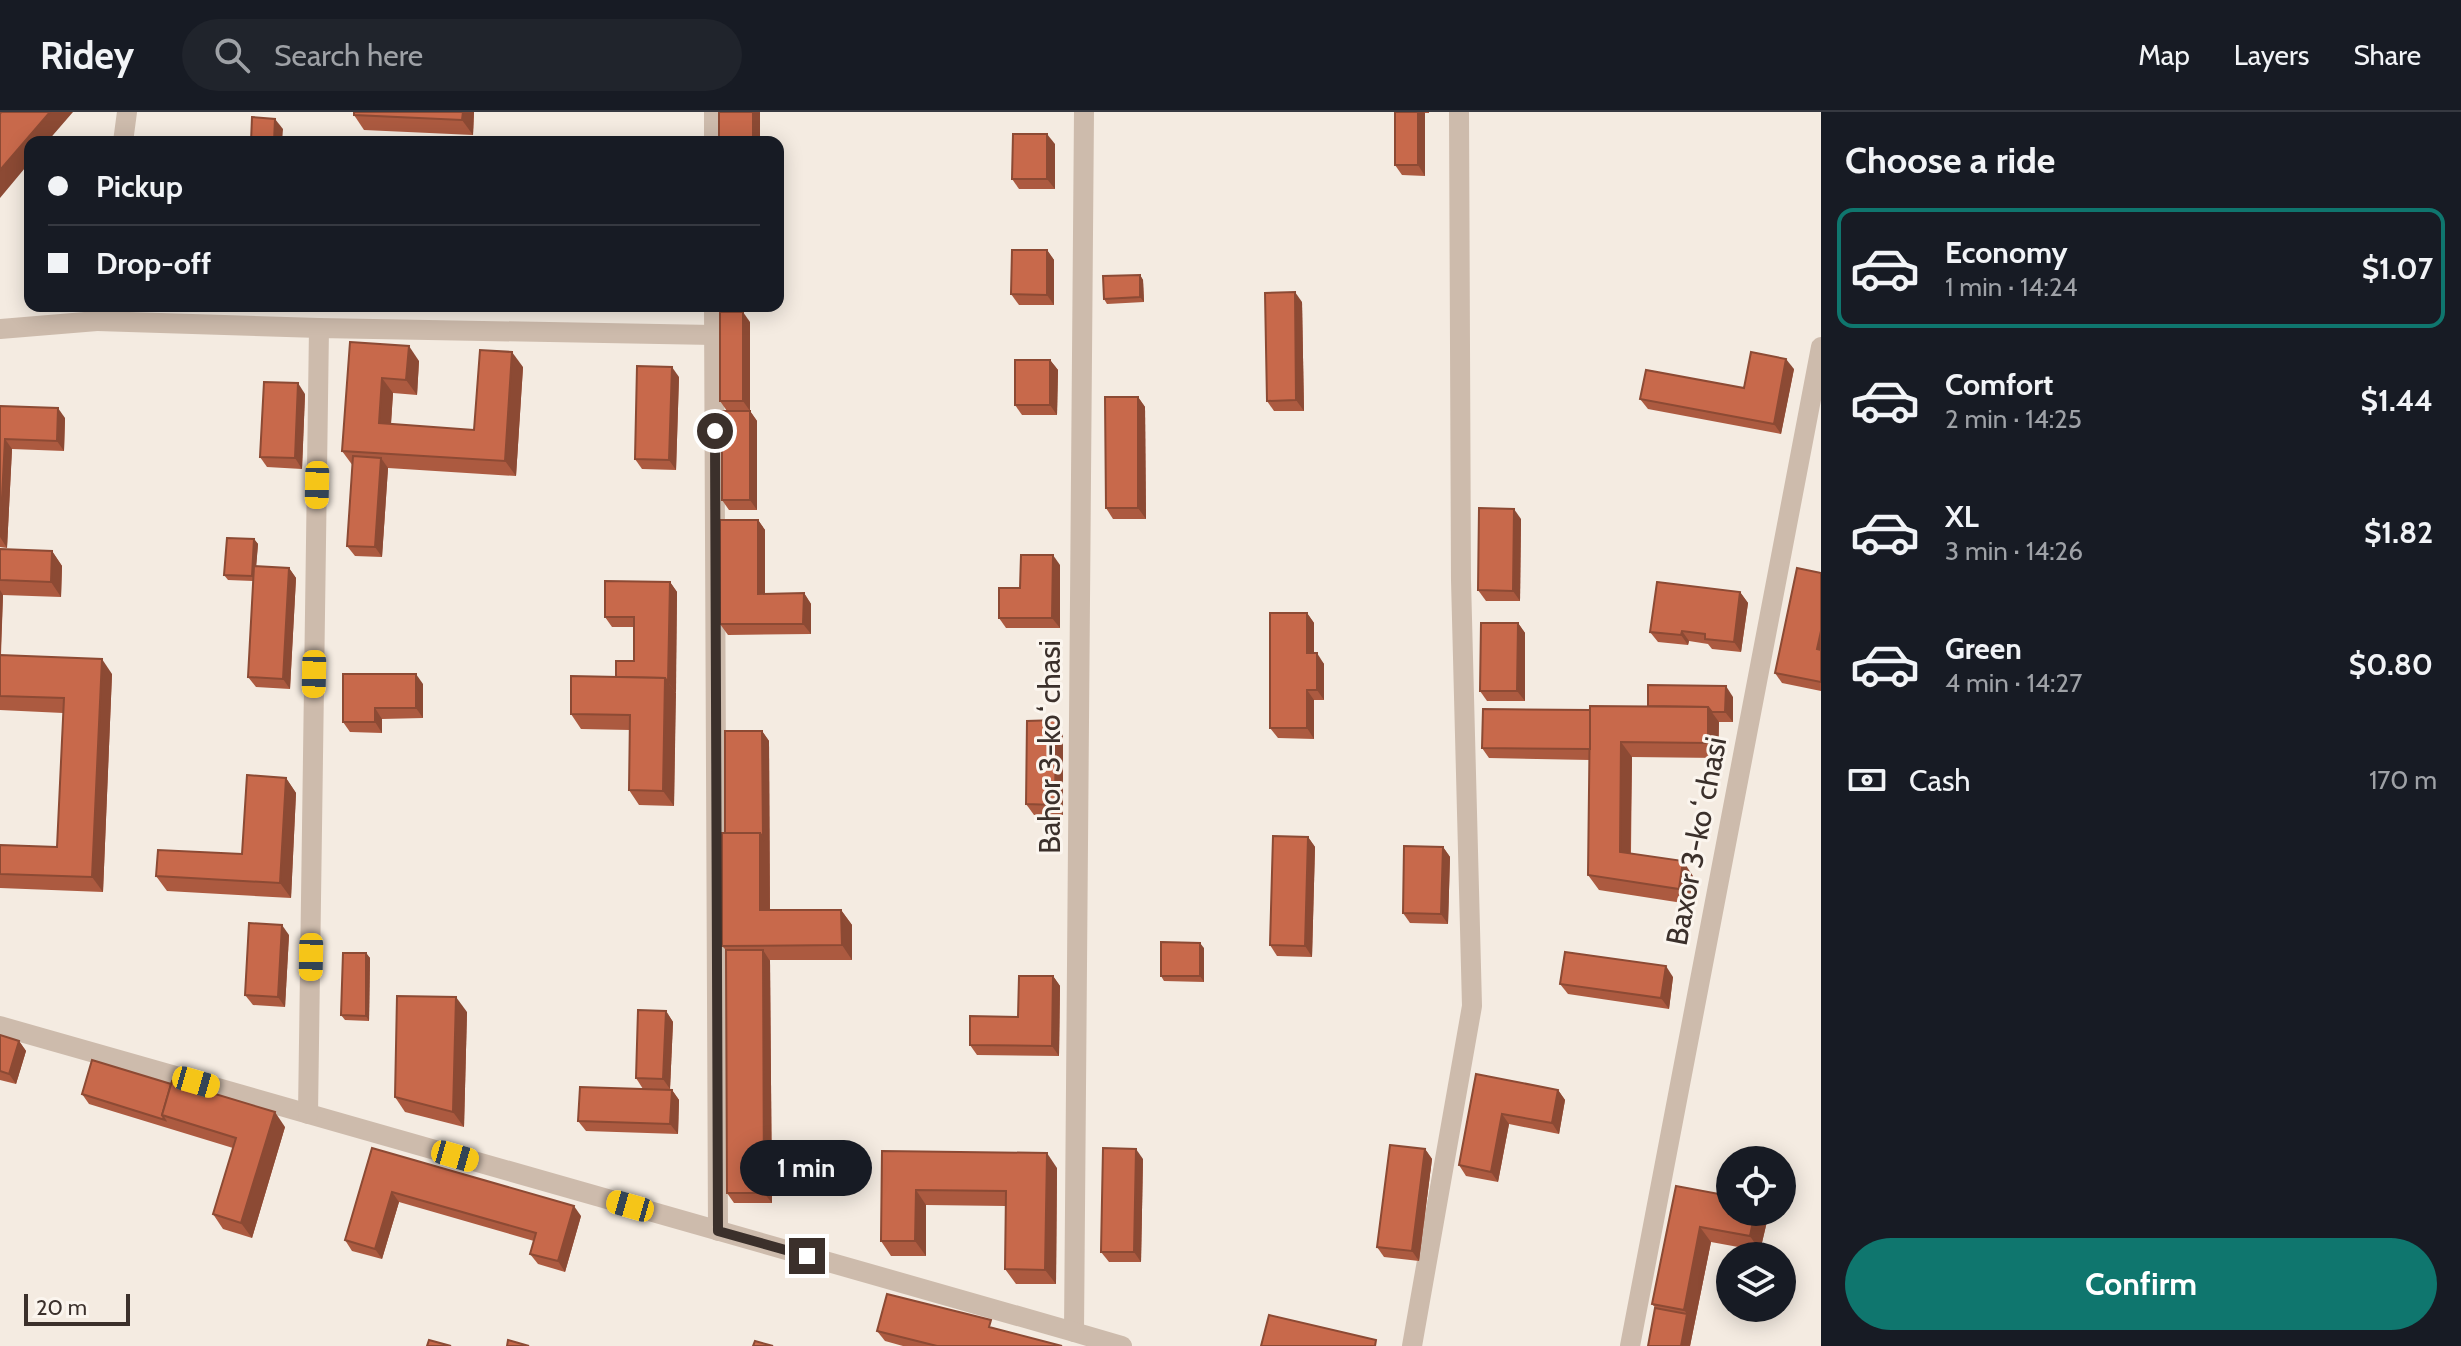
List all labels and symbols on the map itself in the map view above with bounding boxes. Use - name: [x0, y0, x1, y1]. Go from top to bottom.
- route start: [697, 413, 733, 449]
- car: [305, 461, 329, 509]
- street label: Bahor 3-koʻchasi: [1031, 640, 1068, 854]
- car: [302, 650, 326, 698]
- street label: Baxor 3-koʻchasi: [1658, 734, 1734, 948]
- car: [299, 933, 323, 981]
- car: [170, 1064, 222, 1100]
- car: [429, 1138, 481, 1174]
- callout: 1 min: [741, 1140, 873, 1196]
- car: [604, 1188, 656, 1224]
- route end: [789, 1238, 825, 1274]
- scale bar: [24, 1290, 130, 1326]

